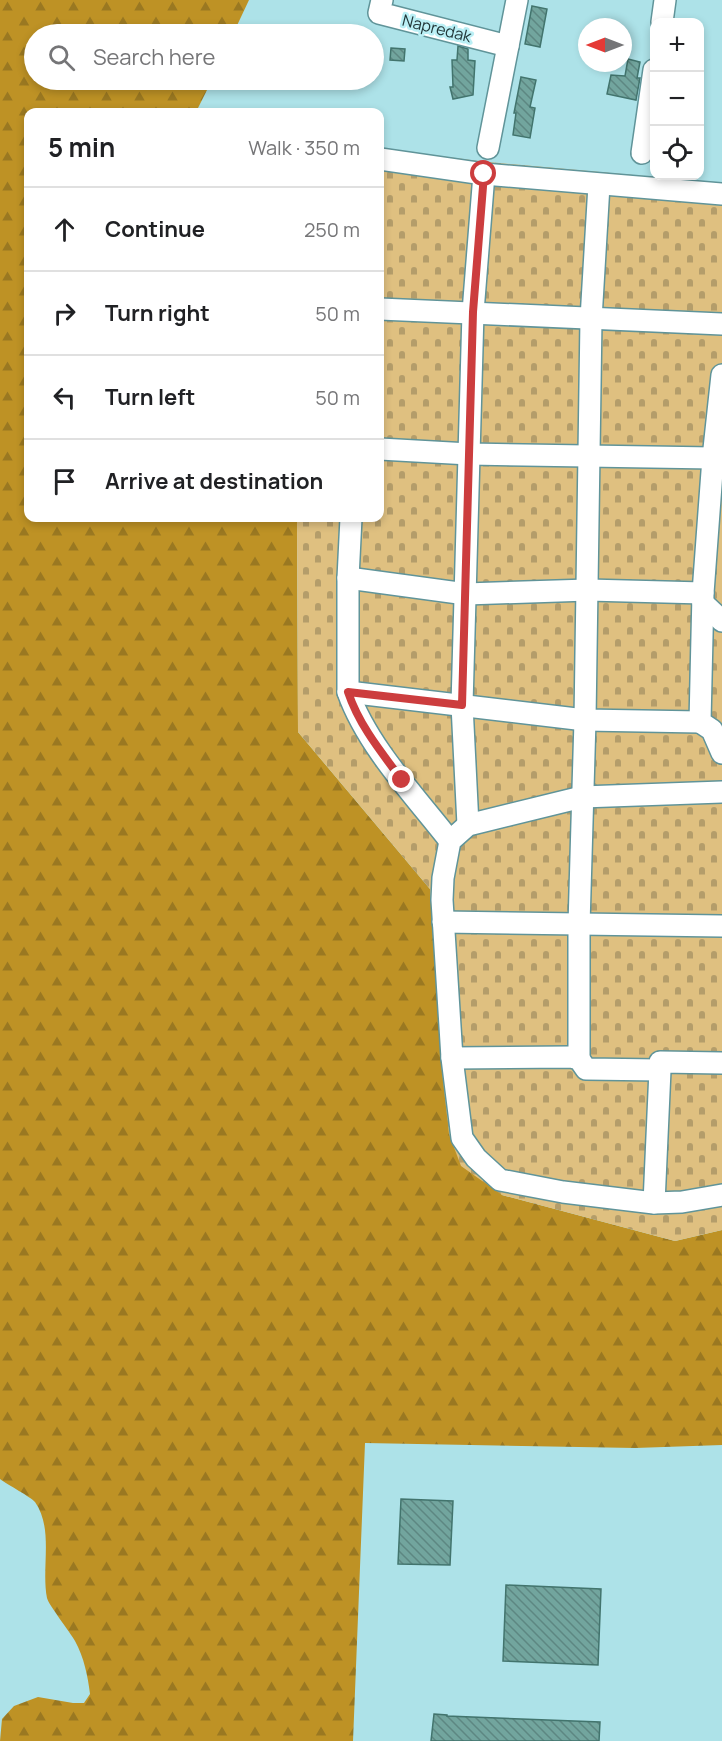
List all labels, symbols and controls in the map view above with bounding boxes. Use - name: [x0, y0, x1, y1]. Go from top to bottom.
- street label: Napredak: [400, 9, 475, 47]
- north arrow: [578, 18, 632, 72]
- map controls: [650, 18, 704, 180]
- button: +: [650, 18, 704, 72]
- search box: [24, 24, 384, 90]
- icon: search: [45, 41, 78, 74]
- text: Search here: [93, 42, 215, 72]
- button: −: [650, 72, 704, 126]
- button: locate: [650, 126, 704, 180]
- text: 5 min: [48, 129, 115, 165]
- text: Walk · 350 m: [248, 134, 360, 161]
- route start: [470, 160, 496, 186]
- icon: ahead: [48, 213, 81, 246]
- text: Continue: [105, 214, 205, 244]
- text: 250 m: [304, 216, 360, 243]
- icon: right: [48, 297, 81, 330]
- text: Turn right: [105, 298, 210, 328]
- text: 50 m: [315, 300, 360, 327]
- icon: left: [48, 381, 81, 414]
- text: Turn left: [105, 382, 195, 412]
- text: 50 m: [315, 384, 360, 411]
- icon: arrive: [48, 465, 81, 498]
- text: Arrive at destination: [105, 466, 323, 496]
- route end: [388, 766, 414, 792]

